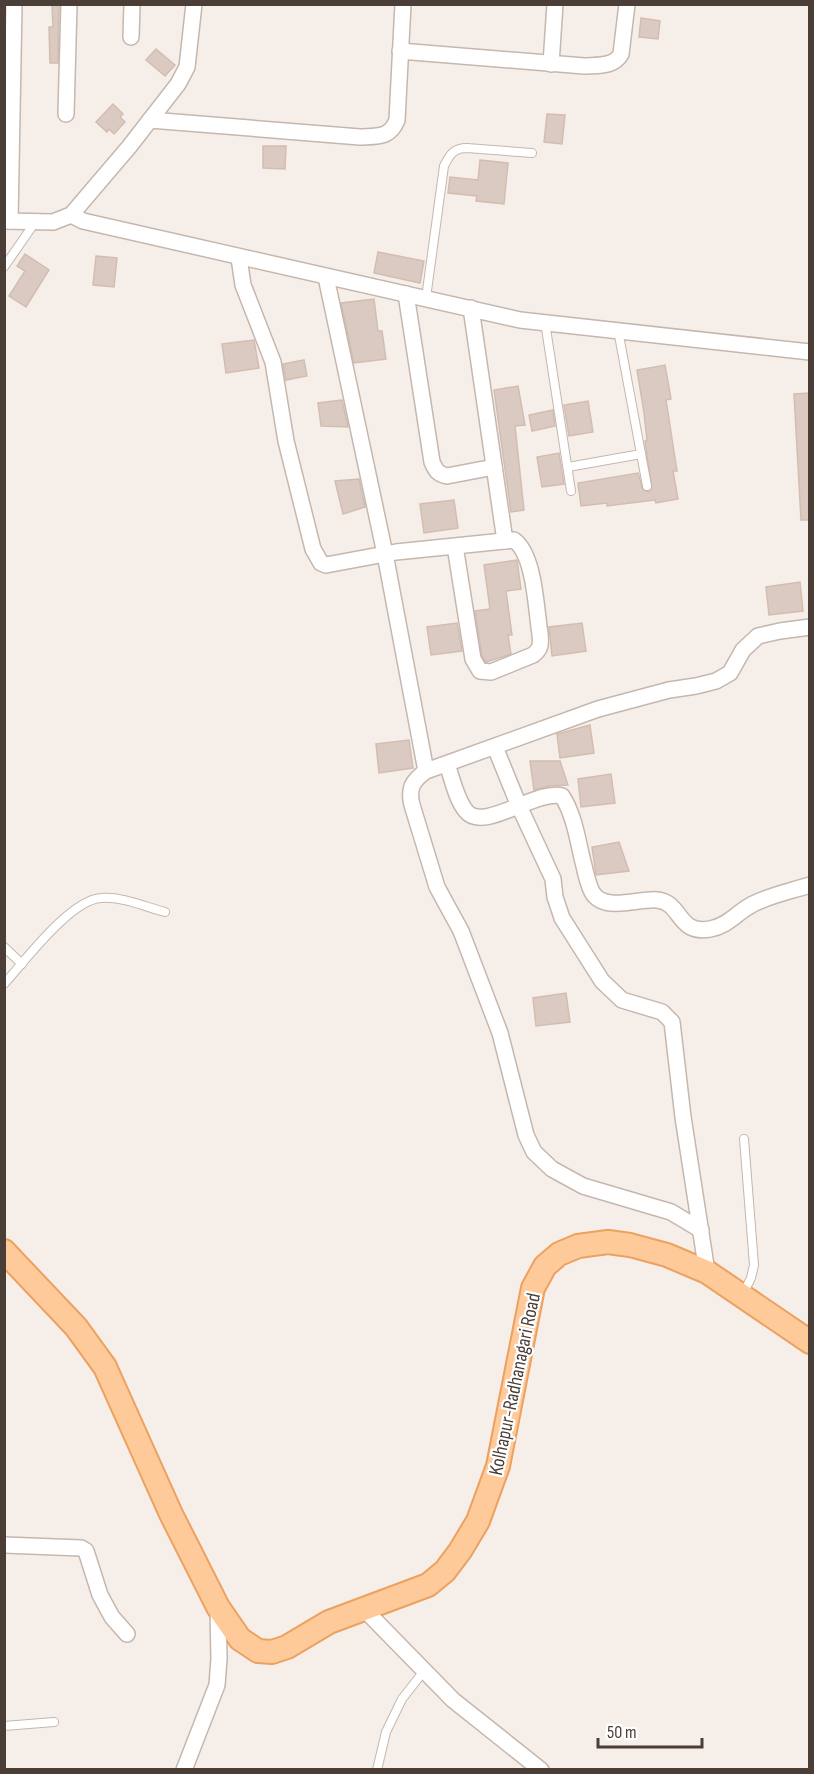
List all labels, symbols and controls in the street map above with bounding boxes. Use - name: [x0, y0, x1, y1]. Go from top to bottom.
- street label: Kolhapur-Radhanagari Road: [484, 1291, 546, 1477]
- scale bar: [598, 1711, 702, 1749]
- text: 50 m: [607, 1722, 637, 1743]

